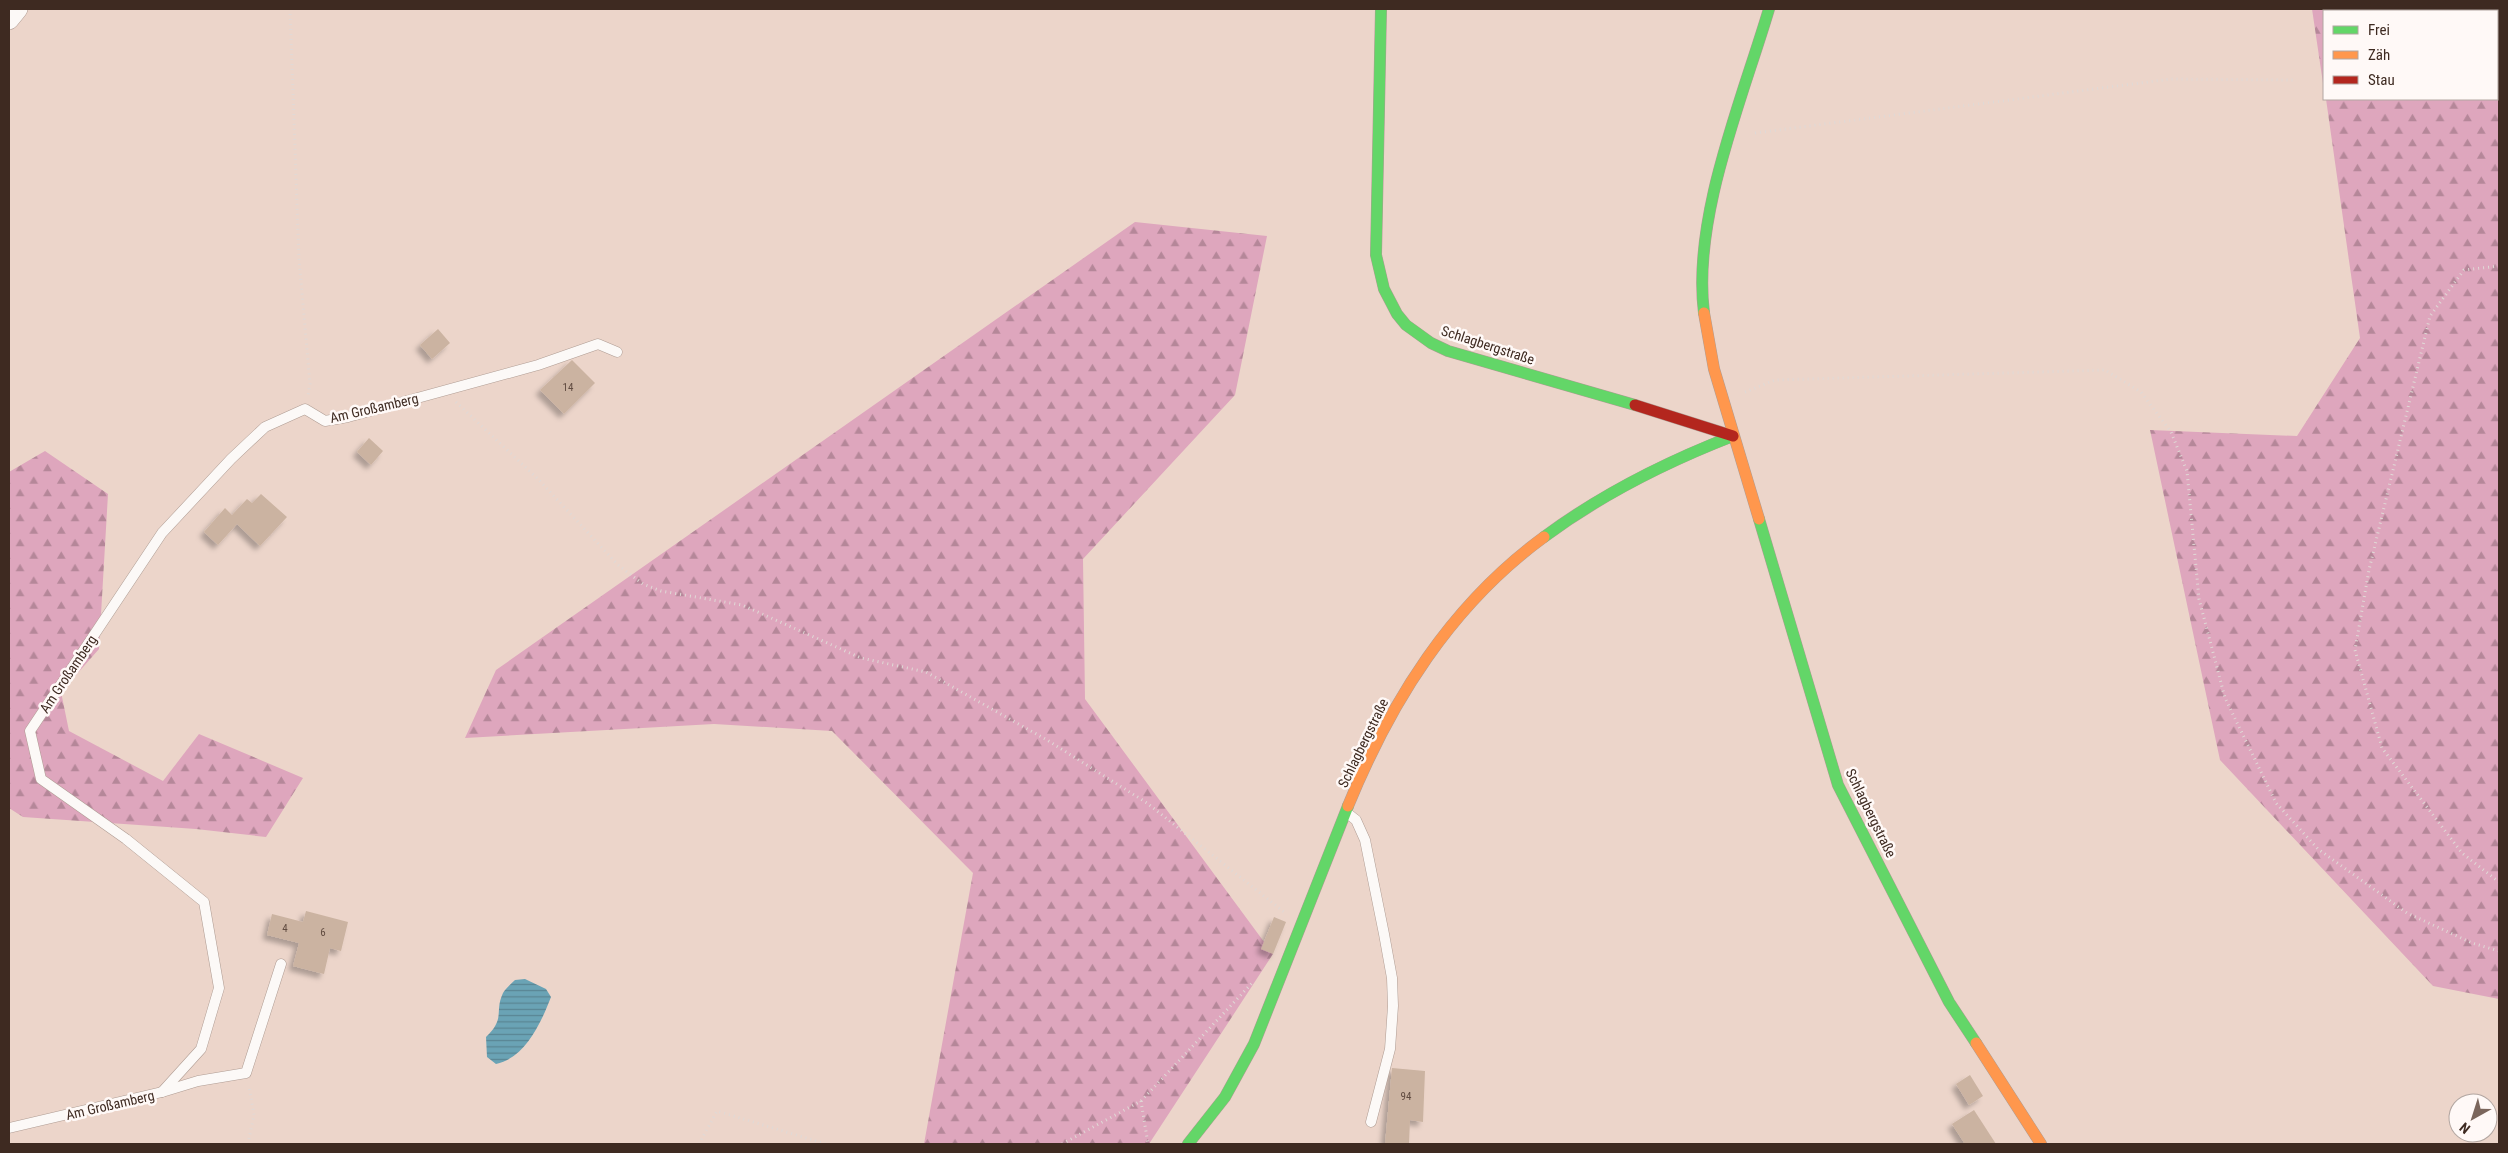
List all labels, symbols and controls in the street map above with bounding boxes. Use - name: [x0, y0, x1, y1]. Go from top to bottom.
- legend: [2323, 10, 2498, 100]
- text: Frei: [2368, 21, 2390, 39]
- text: Zäh: [2368, 46, 2390, 64]
- text: Stau: [2368, 71, 2395, 89]
- street label: Schlagbergstraße: [1439, 322, 1537, 368]
- house number: 14: [563, 381, 574, 394]
- street label: Am Großamberg: [328, 390, 420, 426]
- street label: Am Großamberg: [36, 632, 100, 716]
- street label: Schlagbergstraße: [1335, 696, 1392, 790]
- street label: Schlagbergstraße: [1843, 766, 1900, 860]
- house number: 4: [282, 922, 288, 935]
- house number: 6: [320, 926, 326, 939]
- street label: Am Großamberg: [64, 1087, 156, 1123]
- house number: 94: [1401, 1090, 1412, 1103]
- north arrow: [2448, 1093, 2498, 1143]
- text: N: [2456, 1119, 2473, 1137]

